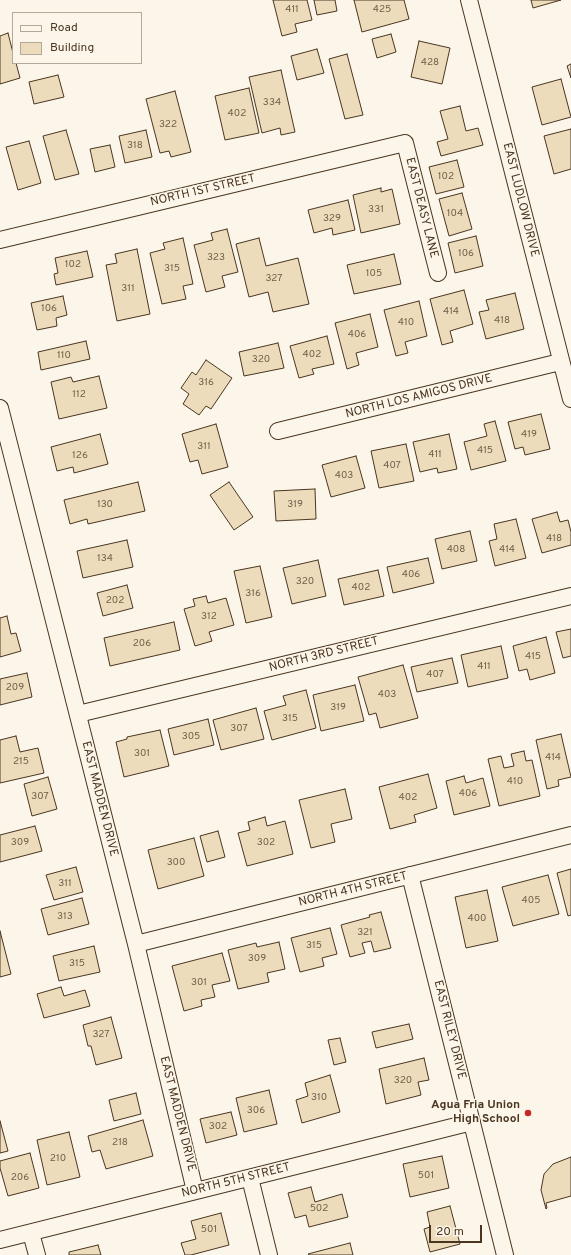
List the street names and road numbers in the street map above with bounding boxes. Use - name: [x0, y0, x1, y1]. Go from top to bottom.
- street label: EAST LUDLOW DRIVE: [499, 141, 541, 259]
- street label: EAST DEASY LANE: [402, 156, 440, 260]
- street label: NORTH 1ST STREET: [149, 172, 257, 210]
- street label: NORTH LOS AMIGOS DRIVE: [344, 372, 494, 422]
- street label: NORTH 3RD STREET: [268, 634, 380, 676]
- street label: EAST MADDEN DRIVE: [78, 740, 120, 858]
- street label: NORTH 4TH STREET: [297, 870, 409, 910]
- street label: EAST RILEY DRIVE: [430, 979, 468, 1081]
- street label: EAST MADDEN DRIVE: [156, 1055, 198, 1173]
- street label: NORTH 5TH STREET: [180, 1161, 292, 1201]

